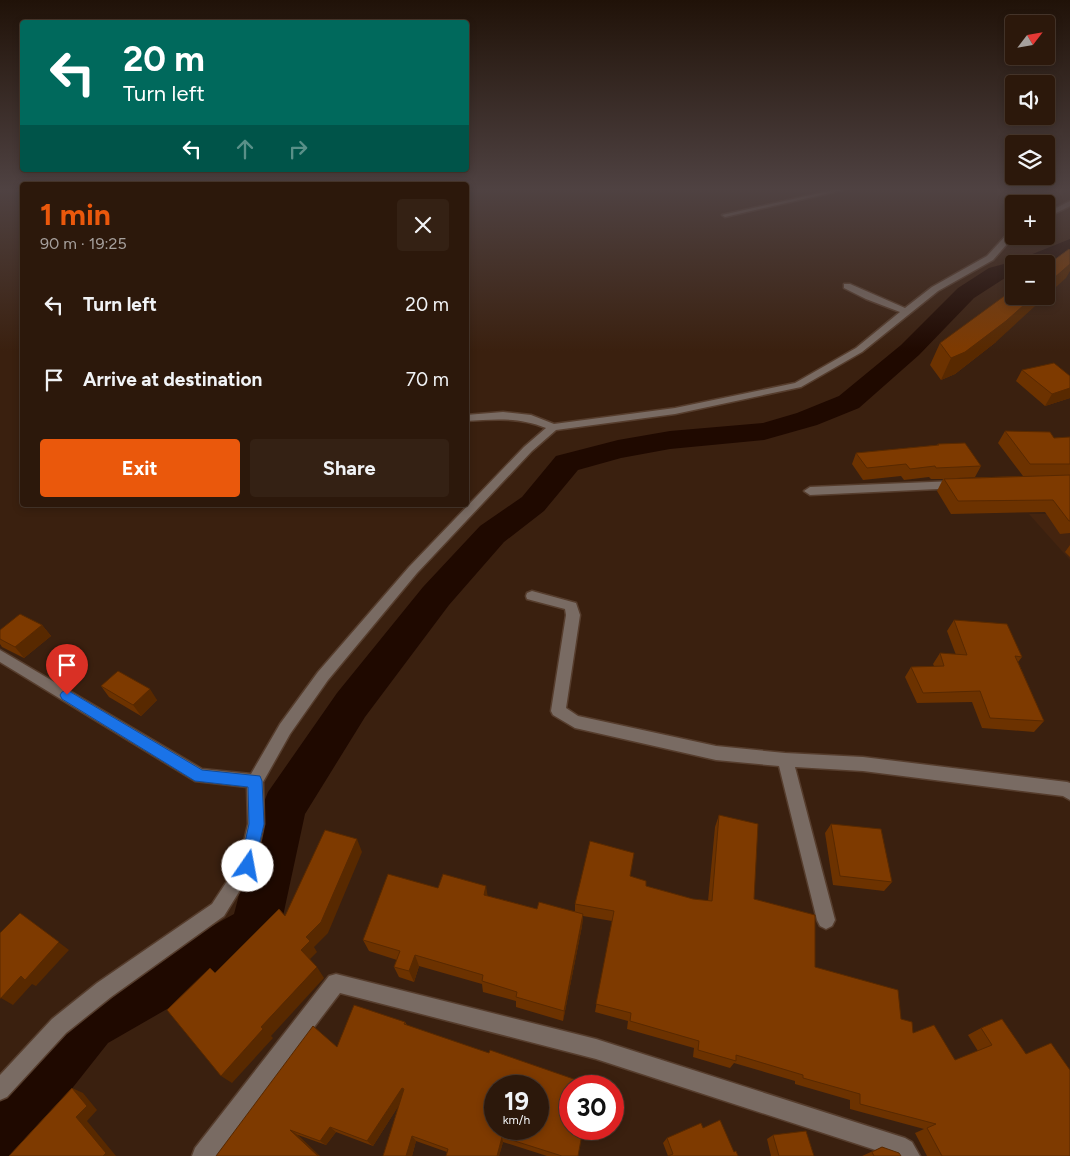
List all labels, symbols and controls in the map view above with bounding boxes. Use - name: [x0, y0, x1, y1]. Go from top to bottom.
- north arrow: [1005, 15, 1055, 65]
- map controls: [1005, 15, 1055, 305]
- text: 20 m: [123, 38, 205, 80]
- icon: left: [40, 40, 105, 105]
- button: sound: [1005, 75, 1055, 125]
- text: Turn left: [123, 80, 205, 107]
- icon: left: [178, 135, 206, 163]
- icon: ahead: [231, 135, 259, 163]
- icon: right: [284, 135, 312, 163]
- button: layers: [1005, 135, 1055, 185]
- button: +: [1005, 195, 1055, 245]
- text: 1 min: [40, 196, 111, 233]
- button: close: [397, 199, 449, 251]
- text: 90 m · 19:25: [40, 234, 127, 253]
- button: −: [1005, 255, 1055, 305]
- icon: left: [40, 291, 68, 319]
- text: Turn left: [83, 293, 157, 316]
- text: 20 m: [405, 293, 449, 316]
- icon: arrive: [40, 366, 68, 394]
- text: Arrive at destination: [83, 368, 262, 391]
- text: 70 m: [406, 368, 449, 391]
- button: Exit: [40, 439, 240, 497]
- button: Share: [250, 439, 449, 497]
- pin: [46, 644, 88, 695]
- icon: arrive: [53, 651, 81, 679]
- position arrow: [221, 839, 273, 891]
- speed limit sign: 30: [559, 1075, 624, 1140]
- text: 19: [504, 1086, 529, 1116]
- text: km/h: [503, 1113, 530, 1127]

